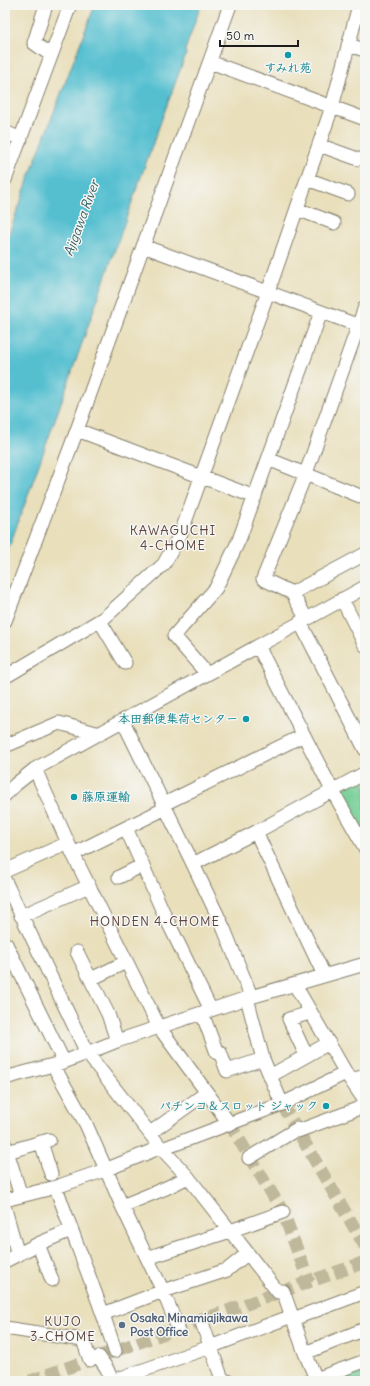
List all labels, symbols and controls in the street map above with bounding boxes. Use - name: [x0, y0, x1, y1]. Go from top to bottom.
- scale bar: [220, 22, 298, 48]
- text: 50 m: [226, 28, 255, 43]
- marker: すみれ苑: [283, 50, 293, 60]
- place label: すみれ苑: [264, 60, 312, 75]
- water label: Ajigawa River: [60, 176, 104, 258]
- district label: KAWAGUCHI 4-CHOME: [130, 522, 216, 554]
- place label: 本田郵便集荷センター: [118, 711, 238, 726]
- marker: 本田郵便集荷センター: [241, 714, 251, 724]
- place label: 藤原運輸: [82, 789, 130, 804]
- marker: 藤原運輸: [69, 792, 79, 802]
- district label: HONDEN 4-CHOME: [90, 913, 220, 930]
- place label: パチンコ＆スロット ジャック: [159, 1098, 318, 1113]
- marker: パチンコ＆スロット ジャック: [321, 1101, 331, 1111]
- place label: Osaka Minamiajikawa Post Office: [130, 1310, 248, 1339]
- district label: KUJO 3-CHOME: [30, 1313, 96, 1345]
- marker: Osaka Minamiajikawa Post Office: [117, 1320, 127, 1330]

